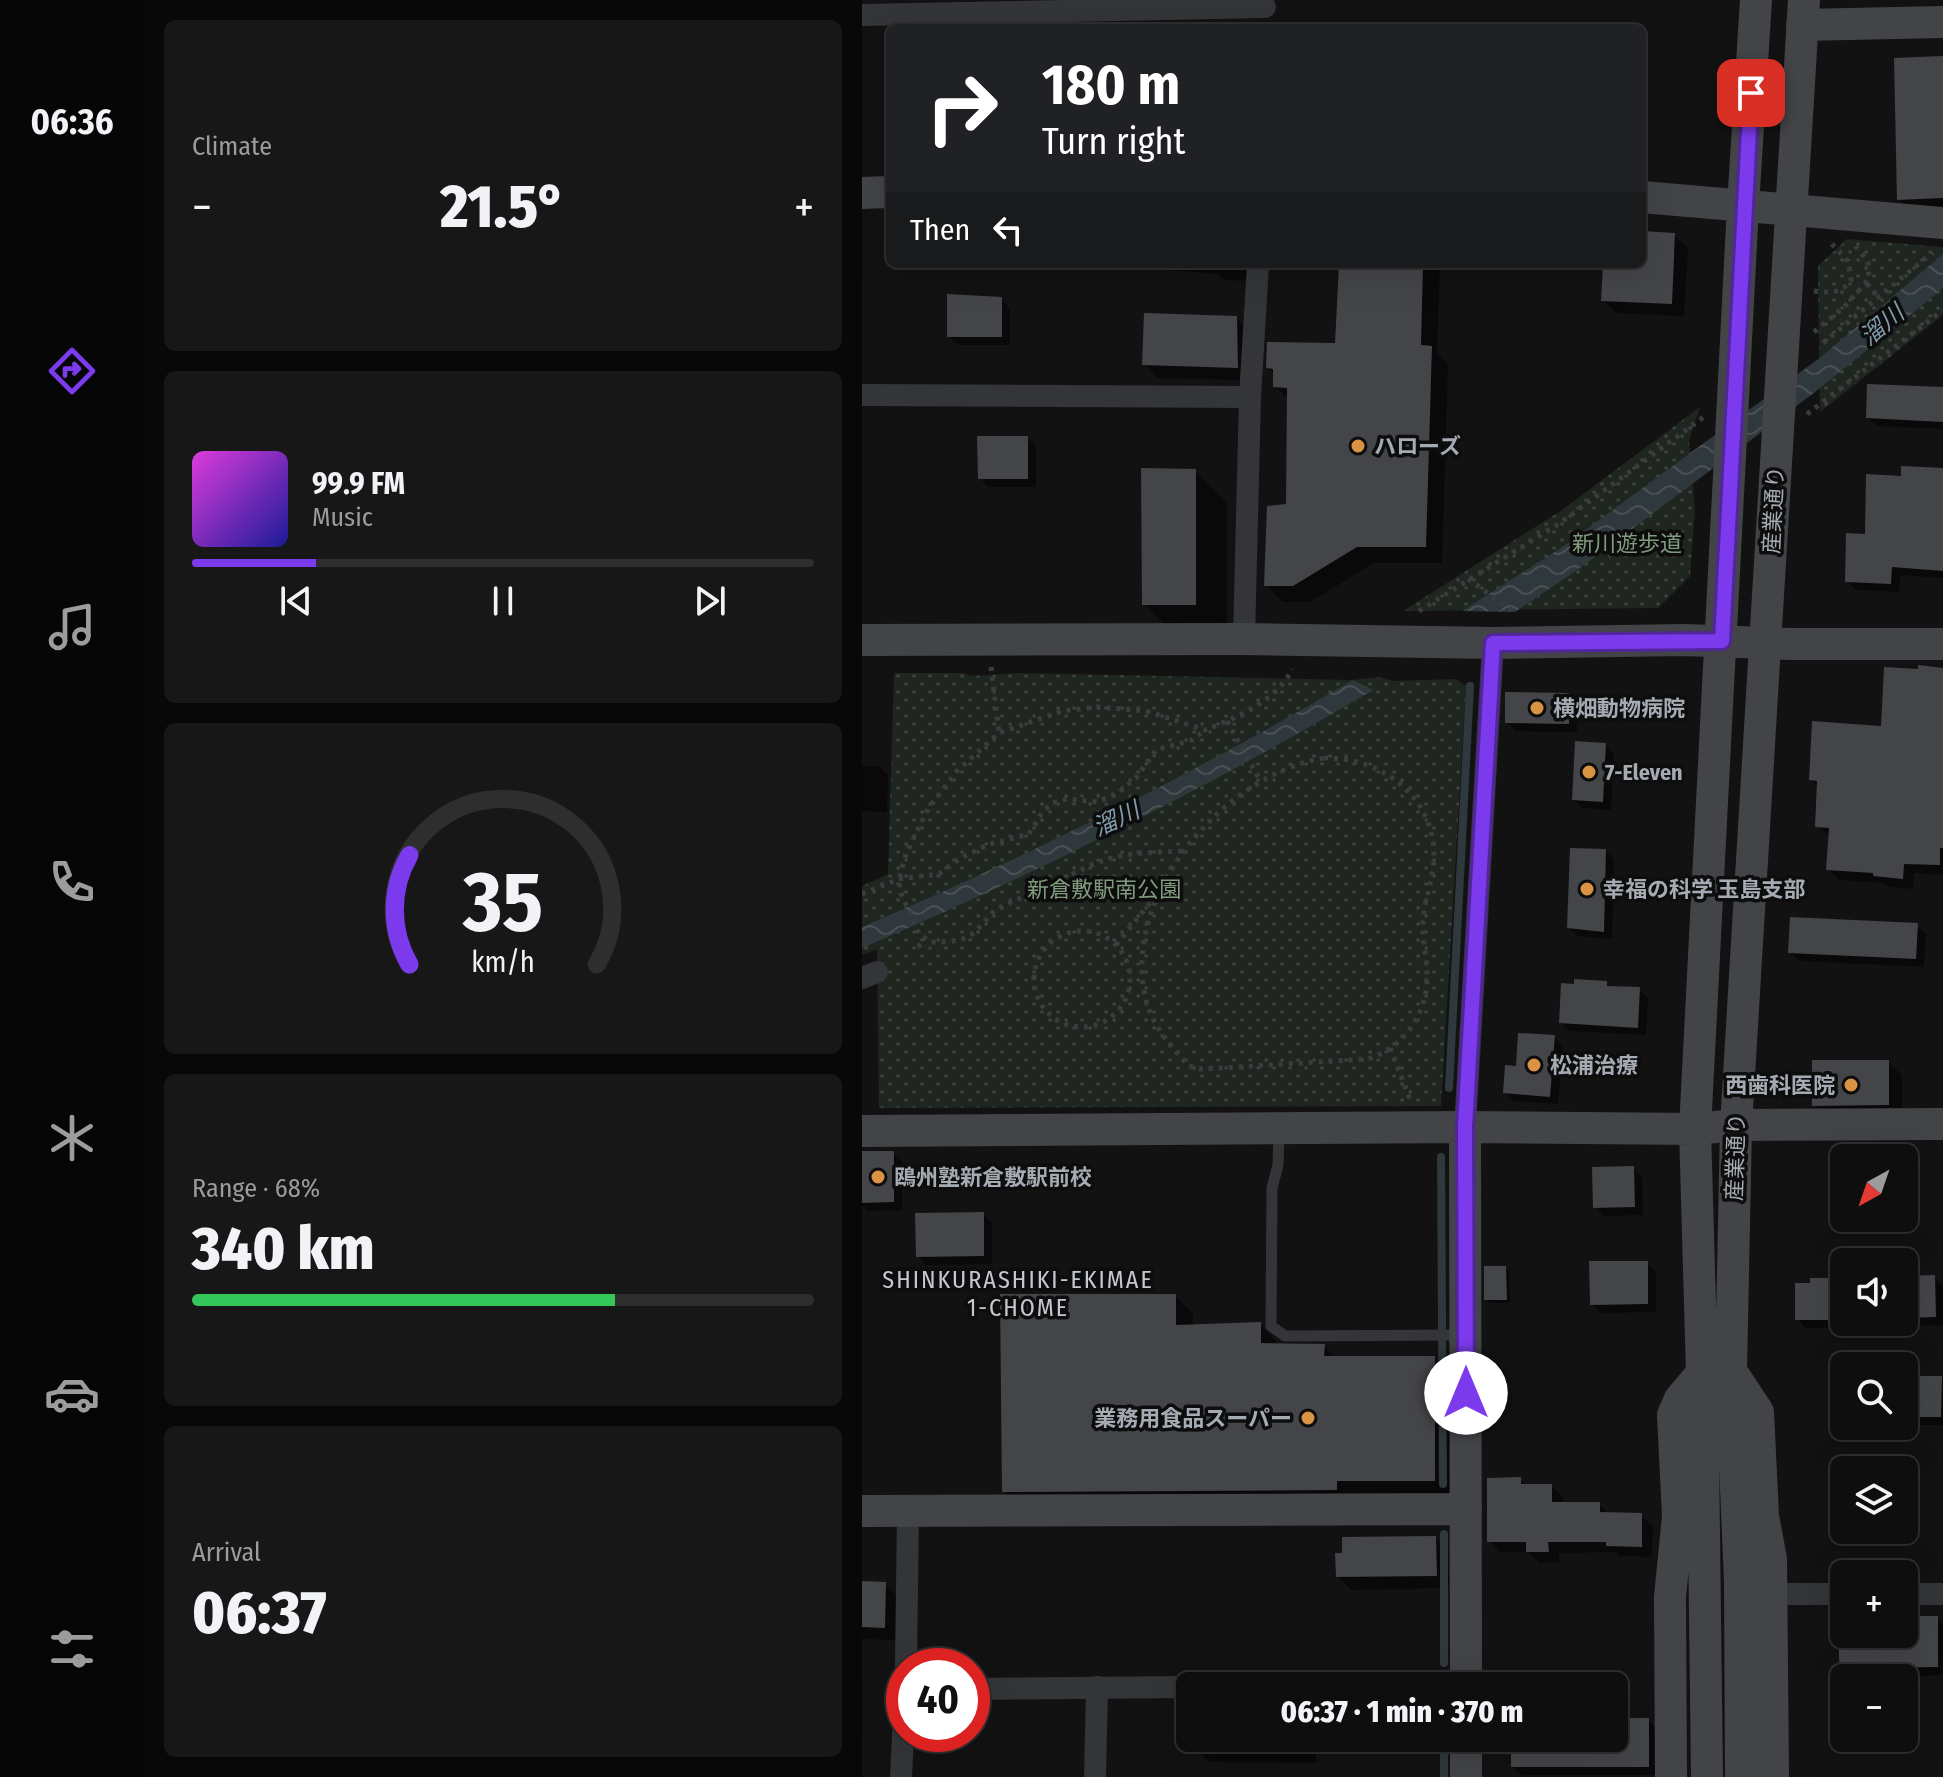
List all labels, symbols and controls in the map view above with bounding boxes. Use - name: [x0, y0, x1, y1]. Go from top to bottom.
- text: 180 m: [1042, 52, 1180, 119]
- icon: right: [910, 56, 1014, 160]
- pin: [1717, 59, 1785, 127]
- icon: arrive: [1729, 71, 1773, 115]
- text: 06:36: [30, 100, 114, 144]
- text: Turn right: [1042, 120, 1185, 164]
- text: Climate: [192, 131, 272, 162]
- text: 21.5°: [440, 171, 566, 243]
- text: −: [192, 181, 212, 234]
- text: +: [794, 181, 814, 234]
- icon: left: [986, 208, 1030, 252]
- text: Then: [910, 212, 970, 248]
- water label: 溜川: [1855, 297, 1912, 351]
- icon: directions: [44, 343, 100, 399]
- place label: ハローズ: [1374, 433, 1461, 460]
- marker: ハローズ: [1349, 437, 1367, 455]
- street label: 産業通り: [1758, 465, 1789, 555]
- text: 99.9 FM: [312, 466, 405, 502]
- text: Music: [312, 502, 373, 533]
- park label: 新川遊歩道: [1572, 530, 1682, 557]
- icon: previous: [274, 579, 318, 623]
- icon: pause: [481, 579, 525, 623]
- icon: next: [688, 579, 732, 623]
- icon: music: [44, 599, 100, 655]
- place label: 横畑動物病院: [1553, 695, 1685, 722]
- marker: 横畑動物病院: [1528, 699, 1546, 717]
- place label: 7-Eleven: [1605, 759, 1683, 786]
- marker: 7-Eleven: [1580, 763, 1598, 781]
- water label: 溜川: [1088, 795, 1146, 842]
- text: 35: [462, 852, 543, 952]
- icon: phone: [44, 854, 100, 910]
- park label: 新倉敷駅南公園: [1027, 876, 1181, 903]
- place label: 幸福の科学 玉島支部: [1603, 876, 1806, 903]
- marker: 幸福の科学 玉島支部: [1578, 880, 1596, 898]
- text: km/h: [471, 945, 535, 980]
- place label: 松浦治療: [1550, 1052, 1638, 1079]
- marker: 松浦治療: [1525, 1056, 1543, 1074]
- place label: 西歯科医院: [1725, 1072, 1835, 1099]
- marker: 西歯科医院: [1842, 1076, 1860, 1094]
- icon: climate: [44, 1110, 100, 1166]
- street label: 産業通り: [1720, 1113, 1751, 1201]
- north arrow: [1830, 1144, 1918, 1232]
- map controls: [1830, 1144, 1918, 1752]
- place label: 鴎州塾新倉敷駅前校: [894, 1164, 1092, 1191]
- marker: 鴎州塾新倉敷駅前校: [869, 1168, 887, 1186]
- text: Range · 68%: [192, 1173, 320, 1204]
- text: 340 km: [192, 1213, 374, 1285]
- button: sound: [1830, 1248, 1918, 1336]
- district label: SHINKURASHIKI-EKIMAE 1-CHOME: [882, 1266, 1154, 1322]
- position arrow: [1424, 1351, 1508, 1435]
- button: search: [1830, 1352, 1918, 1440]
- icon: car: [44, 1366, 100, 1422]
- place label: 業務用食品スーパー: [1094, 1405, 1292, 1432]
- marker: 業務用食品スーパー: [1299, 1409, 1317, 1427]
- button: layers: [1830, 1456, 1918, 1544]
- text: Arrival: [192, 1537, 261, 1568]
- button: +: [1830, 1560, 1918, 1648]
- text: 06:37: [192, 1577, 327, 1649]
- icon: filters: [44, 1621, 100, 1677]
- speed limit sign: 40: [886, 1648, 990, 1752]
- button: −: [1830, 1664, 1918, 1752]
- text: 06:37 · 1 min · 370 m: [1281, 1694, 1523, 1730]

